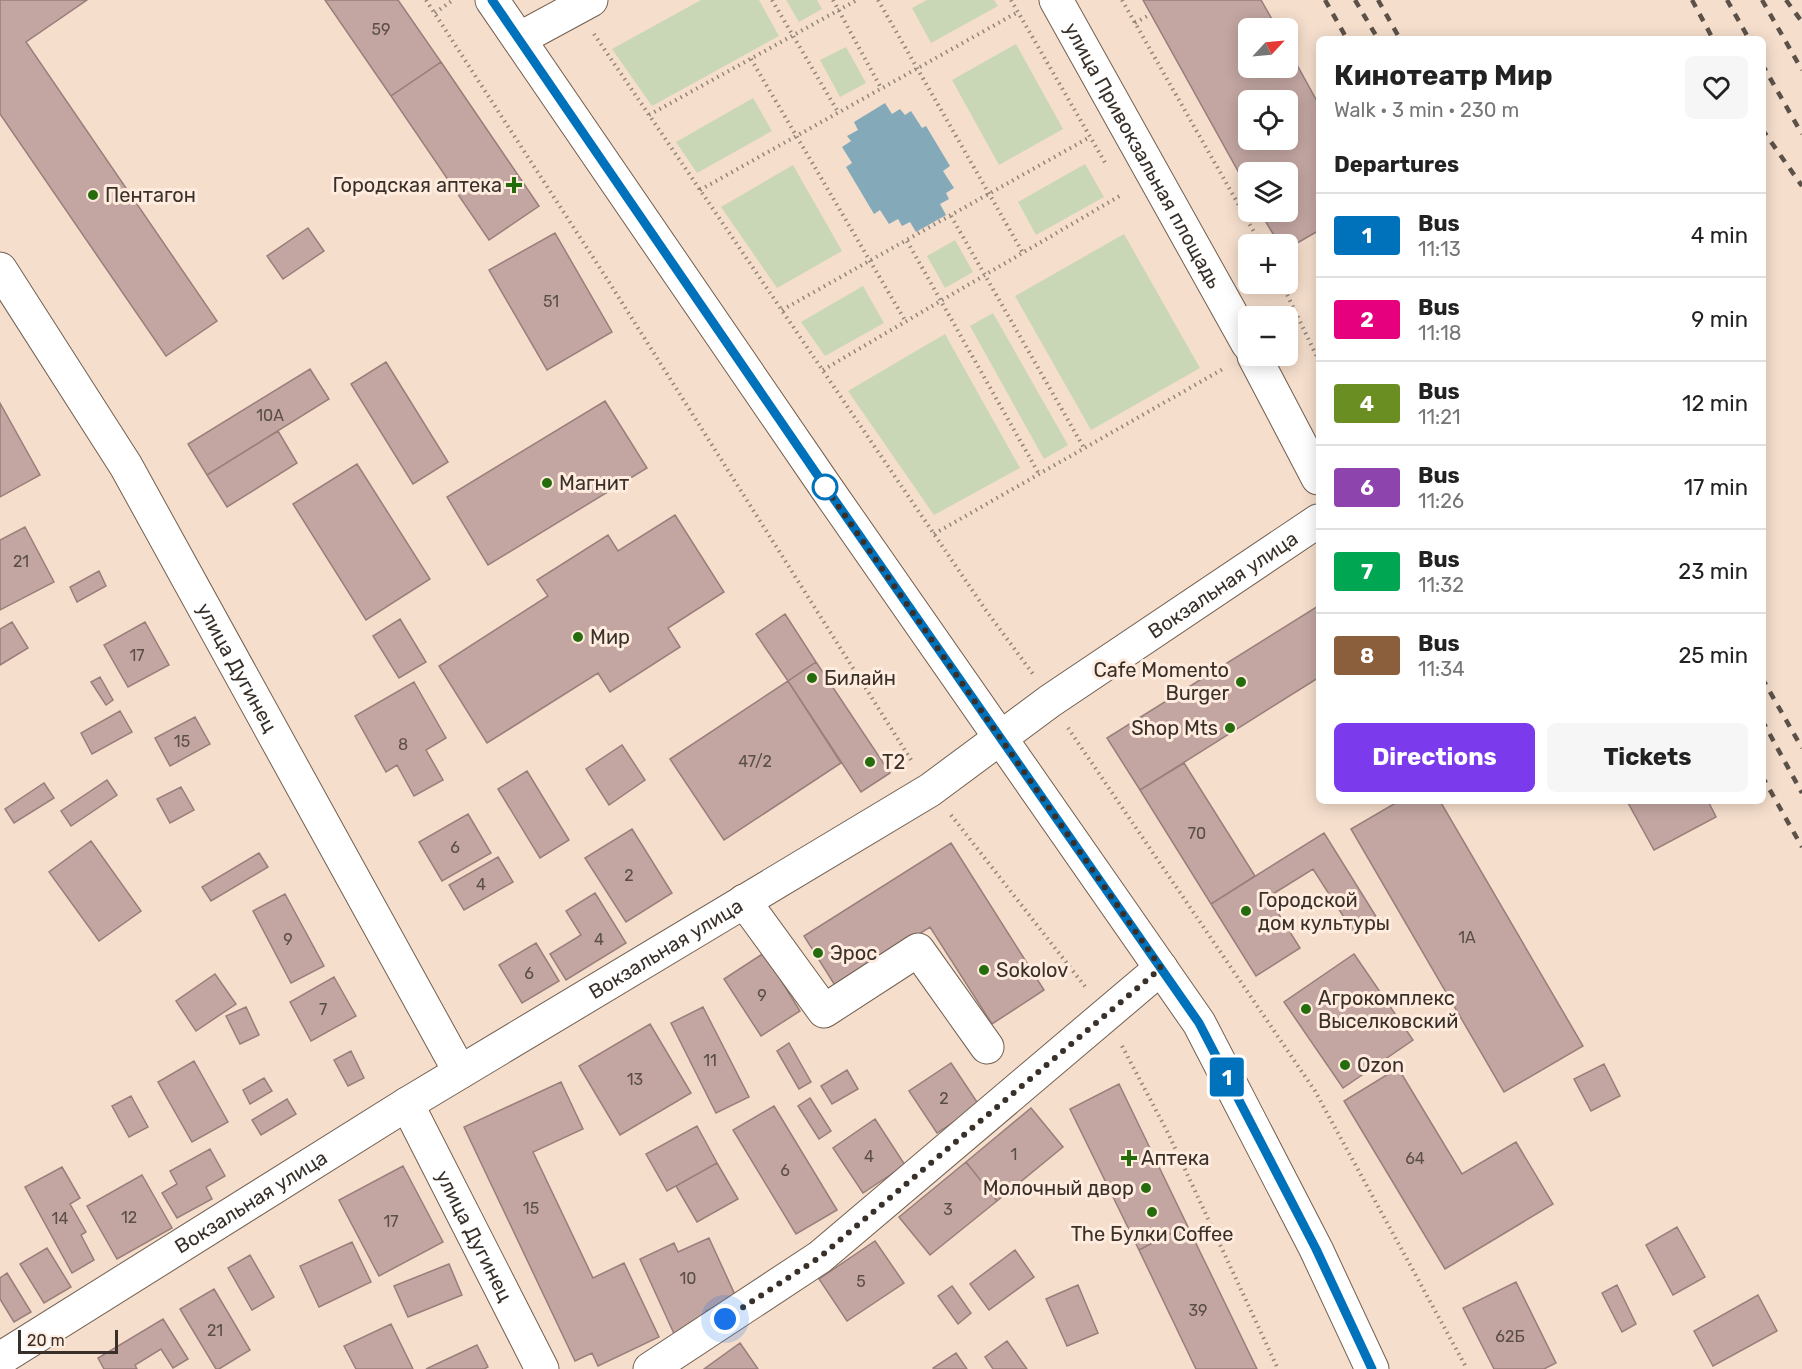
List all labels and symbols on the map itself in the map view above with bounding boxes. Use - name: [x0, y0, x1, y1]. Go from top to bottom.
- street label: улица Привокзальная площадь: [1059, 18, 1226, 293]
- north arrow: [1238, 18, 1298, 78]
- house number: 59: [372, 20, 391, 39]
- place label: Городская аптека: [332, 173, 502, 197]
- marker: Городская аптека: [507, 178, 521, 192]
- place label: Пентагон: [105, 183, 196, 207]
- marker: Пентагон: [86, 188, 100, 202]
- house number: 51: [543, 292, 559, 311]
- house number: 10А: [256, 406, 284, 425]
- place label: Магнит: [559, 471, 629, 495]
- unlabelled marker: [812, 474, 838, 500]
- marker: Магнит: [540, 476, 554, 490]
- street label: Вокзальная улица: [1144, 526, 1302, 644]
- house number: 21: [13, 552, 29, 571]
- street label: улица Дугинец: [192, 599, 282, 736]
- place label: Мир: [590, 625, 630, 649]
- marker: Мир: [571, 630, 585, 644]
- house number: 17: [129, 646, 145, 665]
- place label: Cafe Momento Burger: [1094, 658, 1229, 705]
- place label: Билайн: [824, 666, 896, 690]
- marker: Билайн: [805, 671, 819, 685]
- marker: Cafe Momento Burger: [1234, 675, 1248, 689]
- place label: Shop Mts: [1131, 716, 1218, 740]
- marker: Shop Mts: [1223, 721, 1237, 735]
- house number: 15: [174, 732, 190, 751]
- house number: 8: [398, 735, 408, 754]
- place label: T2: [882, 750, 905, 774]
- house number: 47/2: [738, 752, 772, 771]
- marker: T2: [863, 755, 877, 769]
- house number: 70: [1188, 824, 1206, 843]
- house number: 6: [450, 838, 460, 857]
- house number: 2: [624, 866, 634, 885]
- house number: 4: [476, 875, 486, 894]
- place label: Городской дом культуры: [1258, 888, 1390, 935]
- street label: Вокзальная улица: [584, 893, 747, 1004]
- marker: Городской дом культуры: [1239, 904, 1253, 918]
- house number: 1А: [1458, 928, 1476, 947]
- house number: 9: [283, 930, 293, 949]
- house number: 4: [594, 930, 604, 949]
- place label: Эрос: [830, 941, 877, 965]
- marker: Эрос: [811, 946, 825, 960]
- place label: Sokolov: [996, 958, 1068, 982]
- marker: Sokolov: [977, 963, 991, 977]
- house number: 6: [524, 964, 534, 983]
- house number: 9: [757, 986, 767, 1005]
- place label: Агрокомплекс Выселковский: [1318, 986, 1458, 1033]
- house number: 7: [319, 1000, 327, 1019]
- marker: Агрокомплекс Выселковский: [1299, 1002, 1313, 1016]
- house number: 11: [703, 1051, 717, 1070]
- place label: Ozon: [1357, 1053, 1404, 1077]
- line badge: 1: [1208, 1058, 1246, 1096]
- marker: Ozon: [1338, 1058, 1352, 1072]
- house number: 13: [627, 1070, 643, 1089]
- house number: 2: [939, 1089, 949, 1108]
- street label: Вокзальная улица: [170, 1145, 331, 1259]
- house number: 1: [1011, 1145, 1017, 1164]
- place label: Аптека: [1141, 1146, 1209, 1170]
- house number: 4: [864, 1147, 874, 1166]
- house number: 64: [1405, 1149, 1425, 1168]
- marker: Аптека: [1122, 1151, 1136, 1165]
- house number: 6: [780, 1161, 790, 1180]
- street label: улица Дугинец: [431, 1166, 518, 1306]
- place label: Молочный двор: [983, 1176, 1134, 1200]
- marker: Молочный двор: [1139, 1181, 1153, 1195]
- house number: 15: [523, 1199, 539, 1218]
- house number: 3: [943, 1200, 953, 1219]
- marker: The Булки Coffee: [1145, 1205, 1159, 1219]
- house number: 12: [121, 1208, 137, 1227]
- house number: 14: [52, 1209, 68, 1228]
- house number: 17: [383, 1212, 399, 1231]
- place label: The Булки Coffee: [1071, 1222, 1233, 1246]
- house number: 10: [679, 1269, 697, 1288]
- house number: 5: [856, 1272, 866, 1291]
- house number: 39: [1188, 1301, 1208, 1320]
- your location: [710, 1304, 740, 1334]
- house number: 21: [207, 1321, 223, 1340]
- scale bar: [18, 1327, 118, 1354]
- house number: 62Б: [1495, 1327, 1525, 1346]

